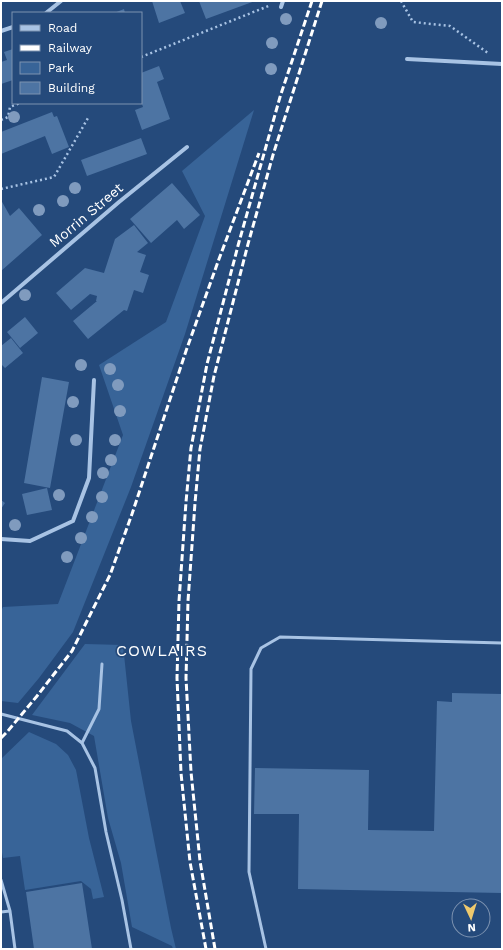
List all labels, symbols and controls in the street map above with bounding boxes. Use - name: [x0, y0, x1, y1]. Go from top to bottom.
- legend: [12, 12, 142, 104]
- text: Road: [48, 21, 77, 35]
- text: Railway: [48, 41, 93, 55]
- text: Park: [48, 61, 74, 75]
- text: Building: [48, 81, 95, 95]
- street label: Morrin Street: [46, 180, 126, 250]
- district label: COWLAIRS: [116, 641, 208, 660]
- north arrow: [451, 898, 491, 938]
- text: N: [467, 921, 476, 934]

